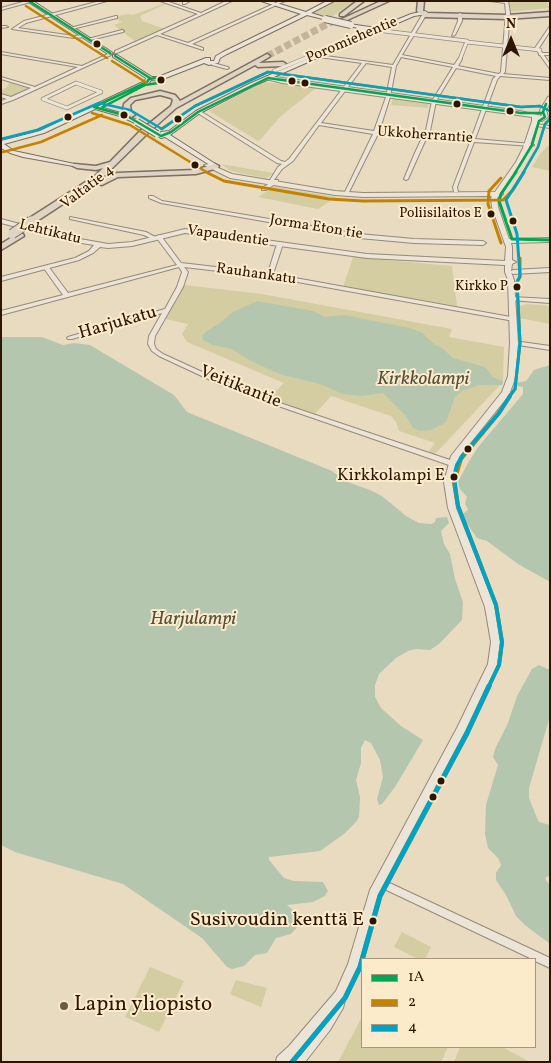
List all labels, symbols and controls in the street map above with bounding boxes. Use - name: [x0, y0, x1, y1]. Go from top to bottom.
- street label: Poromiehentie: [304, 14, 400, 68]
- north arrow: [486, 15, 536, 65]
- text: N: [506, 15, 516, 34]
- unlabelled marker: [92, 39, 102, 49]
- unlabelled marker: [156, 75, 166, 85]
- unlabelled marker: [287, 76, 297, 86]
- unlabelled marker: [300, 78, 310, 88]
- unlabelled marker: [452, 99, 462, 109]
- unlabelled marker: [505, 106, 515, 116]
- unlabelled marker: [119, 110, 129, 120]
- unlabelled marker: [63, 112, 73, 122]
- unlabelled marker: [173, 114, 183, 124]
- street label: Ukkoherrantie: [376, 124, 474, 148]
- unlabelled marker: [190, 160, 200, 170]
- street label: Valtatie 4: [58, 162, 118, 214]
- place label: Poliisilaitos E: [399, 206, 482, 222]
- marker: Poliisilaitos E: [486, 209, 496, 219]
- street label: Jorma Eton tie: [268, 212, 364, 244]
- unlabelled marker: [508, 216, 518, 226]
- street label: Lehtikatu: [17, 217, 83, 249]
- street label: Vapaudentie: [186, 222, 270, 252]
- street label: Rauhankatu: [215, 260, 297, 290]
- place label: Kirkko P: [455, 279, 508, 295]
- marker: Kirkko P: [512, 282, 522, 292]
- street label: Harjukatu: [76, 303, 160, 345]
- street label: Veitikantie: [196, 362, 284, 414]
- water label: Kirkkolampi: [377, 370, 469, 392]
- unlabelled marker: [463, 444, 473, 454]
- place label: Kirkkolampi E: [337, 467, 445, 487]
- marker: Kirkkolampi E: [449, 472, 459, 482]
- water label: Harjulampi: [150, 610, 236, 632]
- unlabelled marker: [436, 776, 446, 786]
- unlabelled marker: [428, 792, 438, 802]
- place label: Susivoudin kenttä E: [190, 909, 364, 933]
- marker: Susivoudin kenttä E: [368, 916, 378, 926]
- legend: [361, 958, 536, 1048]
- text: 1A: [408, 967, 424, 988]
- text: 2: [408, 992, 416, 1013]
- place label: Lapin yliopisto: [74, 993, 212, 1019]
- marker: Lapin yliopisto: [58, 1000, 70, 1012]
- text: 4: [408, 1017, 417, 1038]

